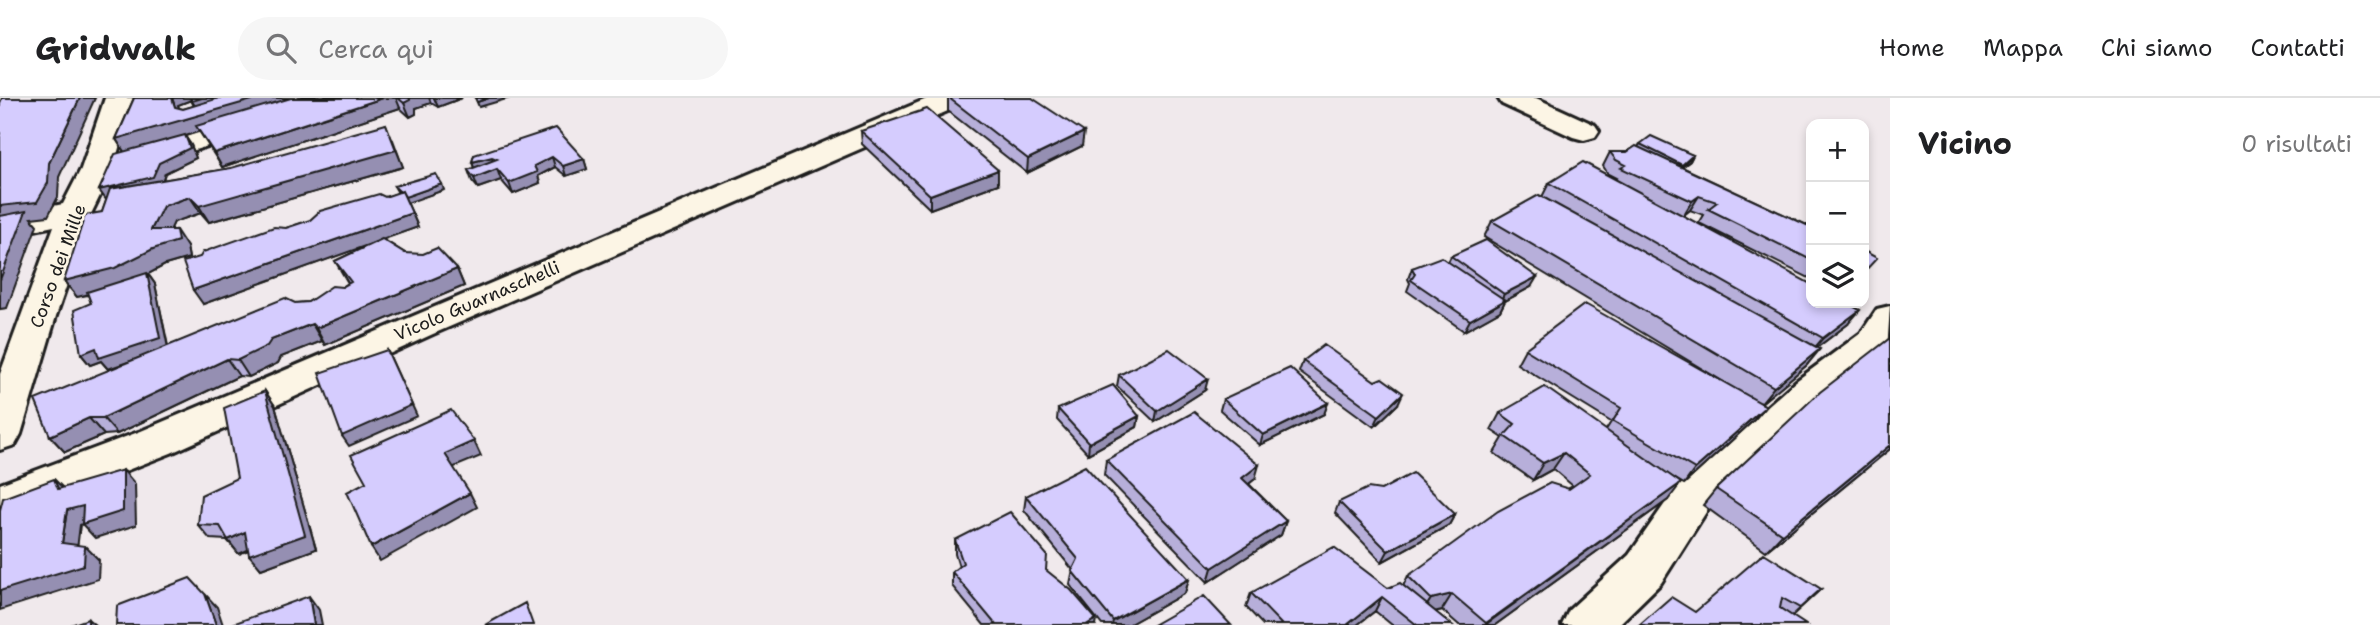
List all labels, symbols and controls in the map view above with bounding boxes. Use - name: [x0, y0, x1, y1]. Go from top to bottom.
- search box: [238, 17, 728, 80]
- text: Gridwalk: [35, 26, 196, 71]
- icon: search: [262, 29, 300, 67]
- text: Cerca qui: [318, 31, 434, 66]
- text: Home: [1879, 32, 1945, 64]
- text: Mappa: [1983, 32, 2063, 64]
- text: Chi siamo: [2101, 32, 2213, 64]
- text: Contatti: [2251, 32, 2345, 64]
- map controls: [1806, 119, 1869, 308]
- button: +: [1806, 119, 1869, 182]
- text: Vicino: [1918, 123, 2012, 164]
- text: 0 risultati: [2241, 129, 2352, 159]
- button: −: [1806, 182, 1869, 245]
- street label: Corso dei Mille: [24, 201, 92, 331]
- button: layers: [1806, 245, 1869, 308]
- street label: Vicolo Guarnaschelli: [391, 255, 563, 347]

